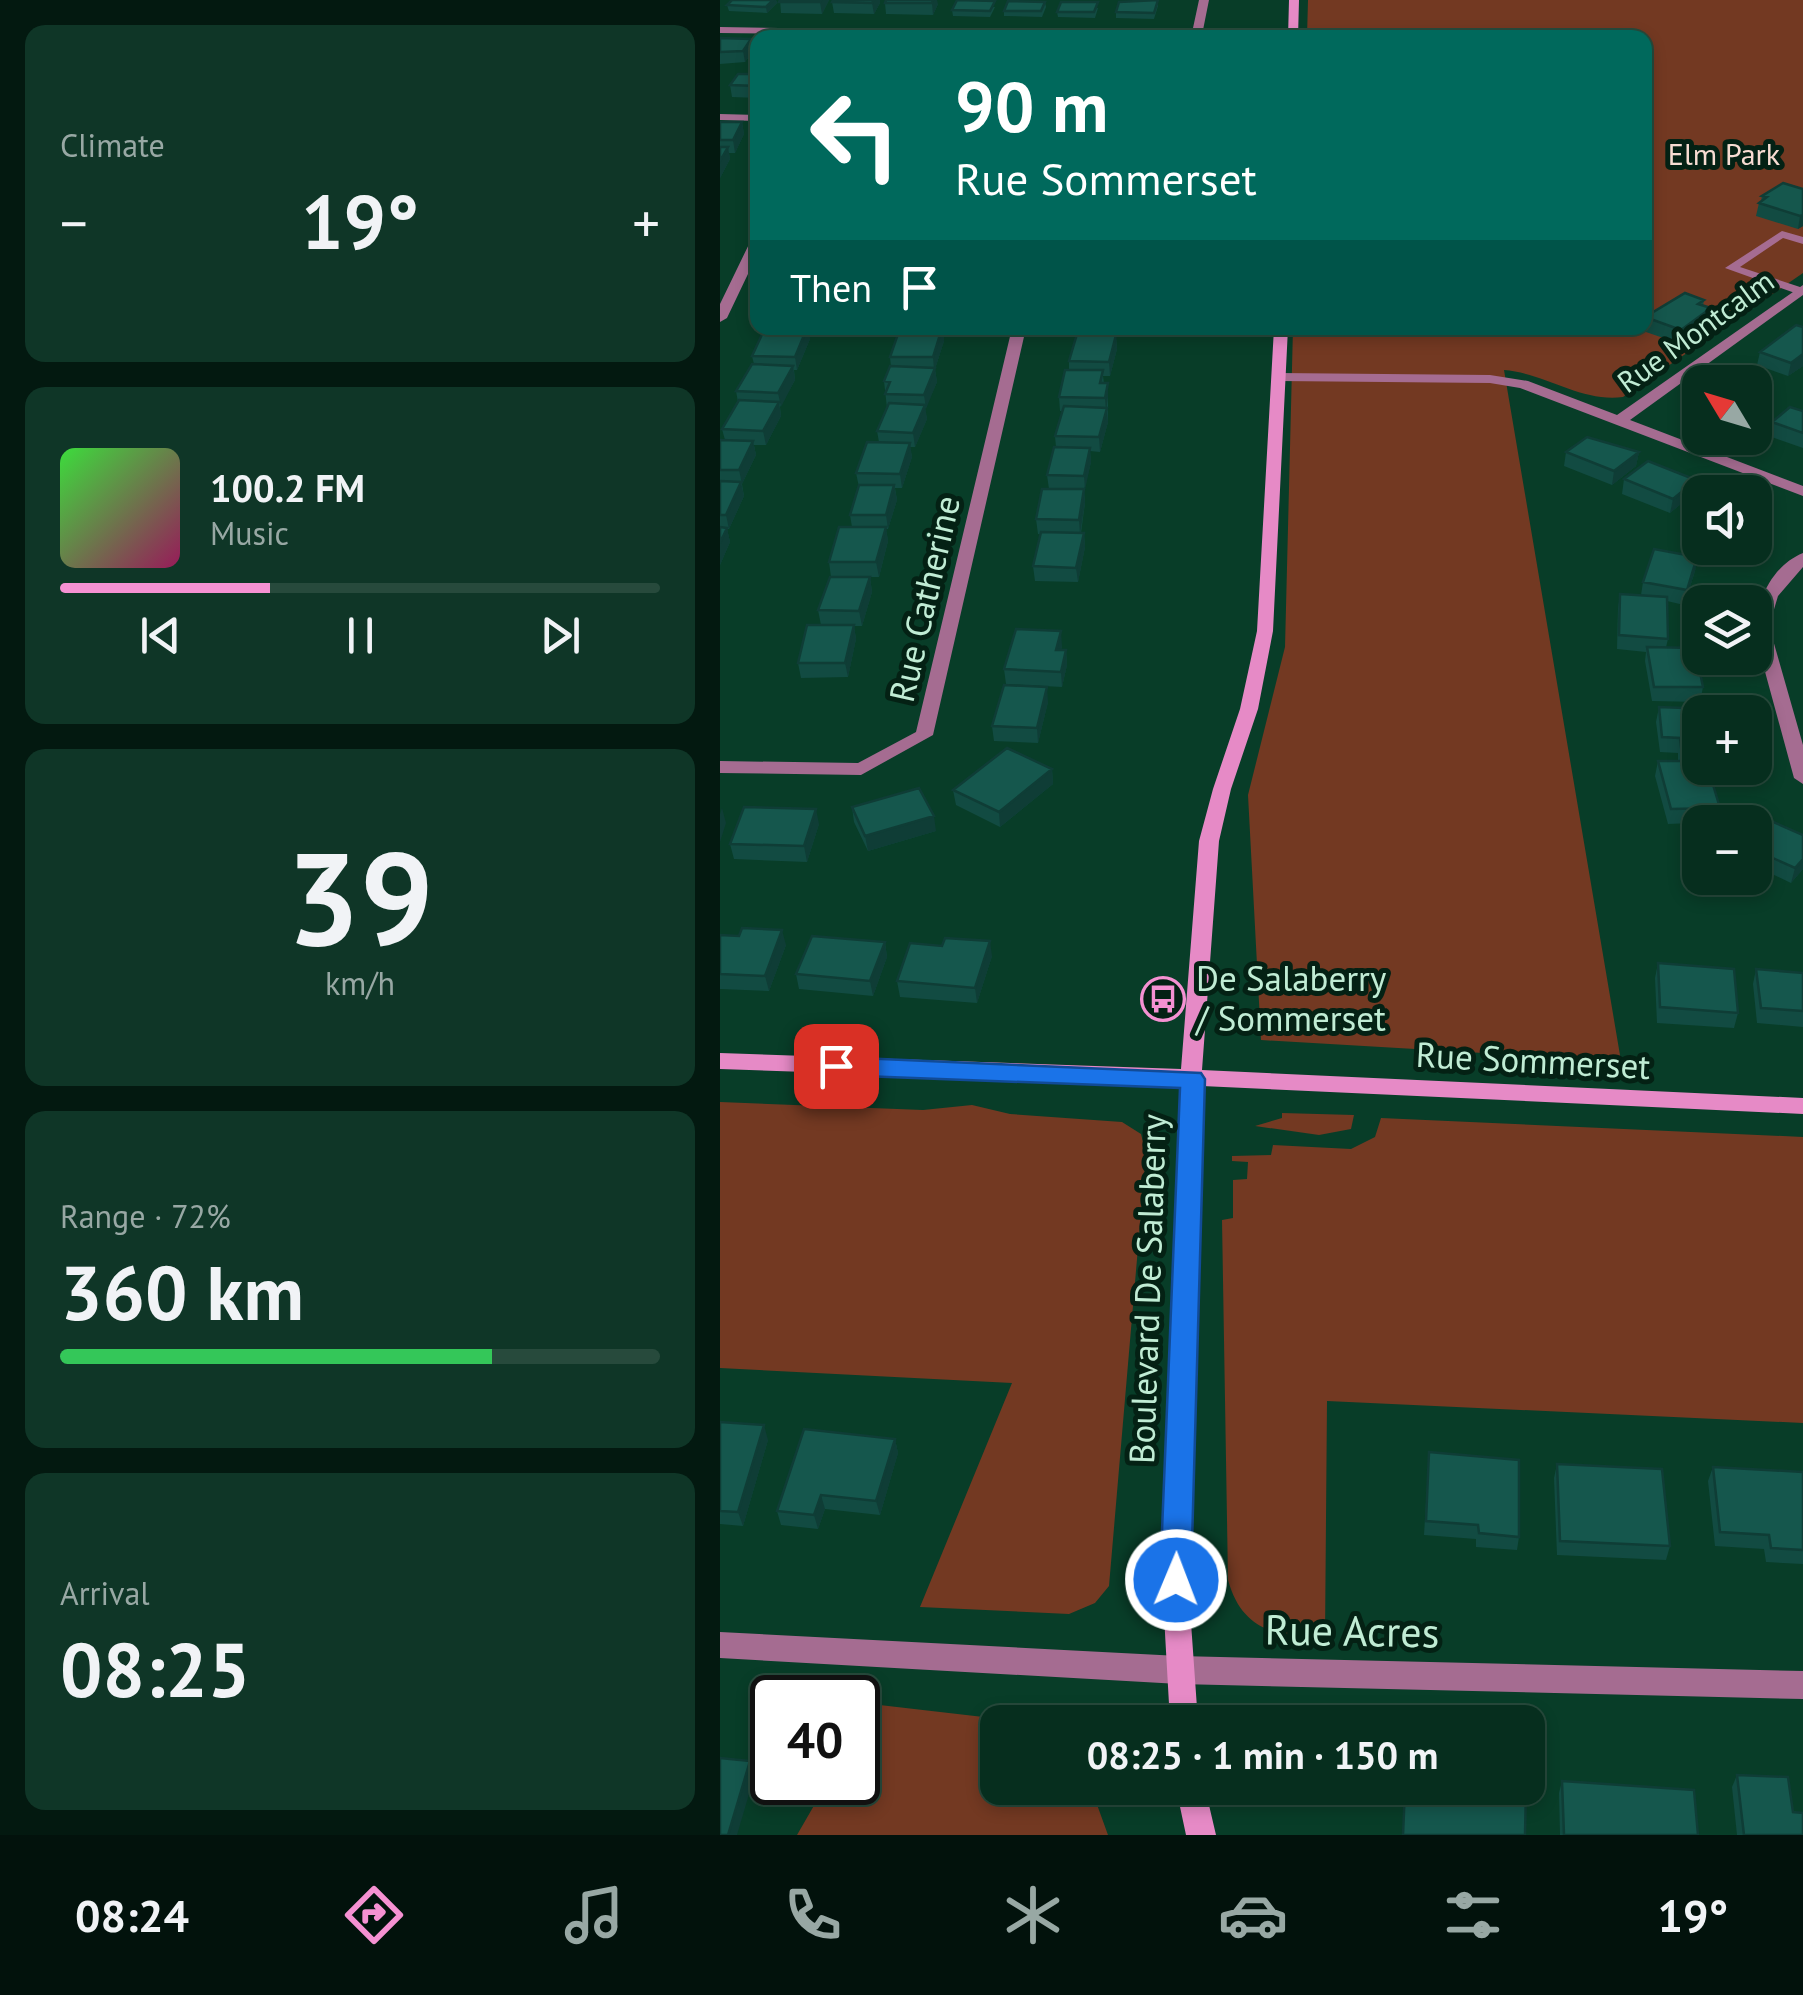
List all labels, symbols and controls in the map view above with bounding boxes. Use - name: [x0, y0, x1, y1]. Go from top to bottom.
- text: 90 m: [955, 61, 1108, 151]
- icon: left: [790, 70, 920, 200]
- text: Climate: [60, 124, 165, 166]
- park label: Elm Park: [1668, 134, 1781, 173]
- text: Rue Sommerset: [955, 149, 1257, 207]
- text: 19°: [301, 173, 419, 270]
- text: −: [60, 187, 88, 258]
- text: +: [632, 187, 660, 258]
- icon: arrive: [892, 260, 947, 315]
- street label: Rue Montcalm: [1609, 261, 1781, 401]
- text: Then: [790, 263, 872, 312]
- north arrow: [1682, 365, 1772, 455]
- map controls: [1682, 365, 1772, 895]
- text: 100.2 FM: [210, 463, 365, 512]
- button: sound: [1682, 475, 1772, 565]
- street label: Rue Catherine: [878, 491, 970, 706]
- text: Music: [210, 512, 289, 554]
- button: layers: [1682, 585, 1772, 675]
- icon: previous: [133, 608, 188, 663]
- icon: pause: [333, 608, 388, 663]
- icon: next: [533, 608, 588, 663]
- button: +: [1682, 695, 1772, 785]
- button: −: [1682, 805, 1772, 895]
- text: 39: [286, 813, 434, 981]
- place label: De Salaberry / Sommerset: [1194, 955, 1386, 1041]
- text: km/h: [325, 962, 395, 1004]
- bus stop icon: De Salaberry / Sommerset: [1140, 976, 1186, 1022]
- pin: [794, 1024, 879, 1109]
- street label: Rue Sommerset: [1415, 1031, 1652, 1089]
- icon: arrive: [809, 1039, 864, 1094]
- street label: Boulevard De Salaberry: [1118, 1113, 1176, 1465]
- text: Range · 72%: [60, 1195, 231, 1237]
- text: 360 km: [60, 1244, 304, 1341]
- position arrow: [1124, 1528, 1228, 1632]
- text: Arrival: [60, 1572, 150, 1614]
- street label: Rue Acres: [1264, 1601, 1440, 1660]
- text: 08:25: [60, 1621, 250, 1718]
- speed limit sign: 40: [750, 1675, 880, 1805]
- text: 08:25 · 1 min · 150 m: [1087, 1730, 1438, 1779]
- icon: directions: [339, 1880, 409, 1950]
- icon: music: [559, 1880, 629, 1950]
- icon: phone: [778, 1880, 848, 1950]
- icon: climate: [998, 1880, 1068, 1950]
- icon: car: [1218, 1880, 1288, 1950]
- icon: filters: [1438, 1880, 1508, 1950]
- text: 08:24: [75, 1886, 189, 1944]
- text: 19°: [1657, 1886, 1728, 1944]

